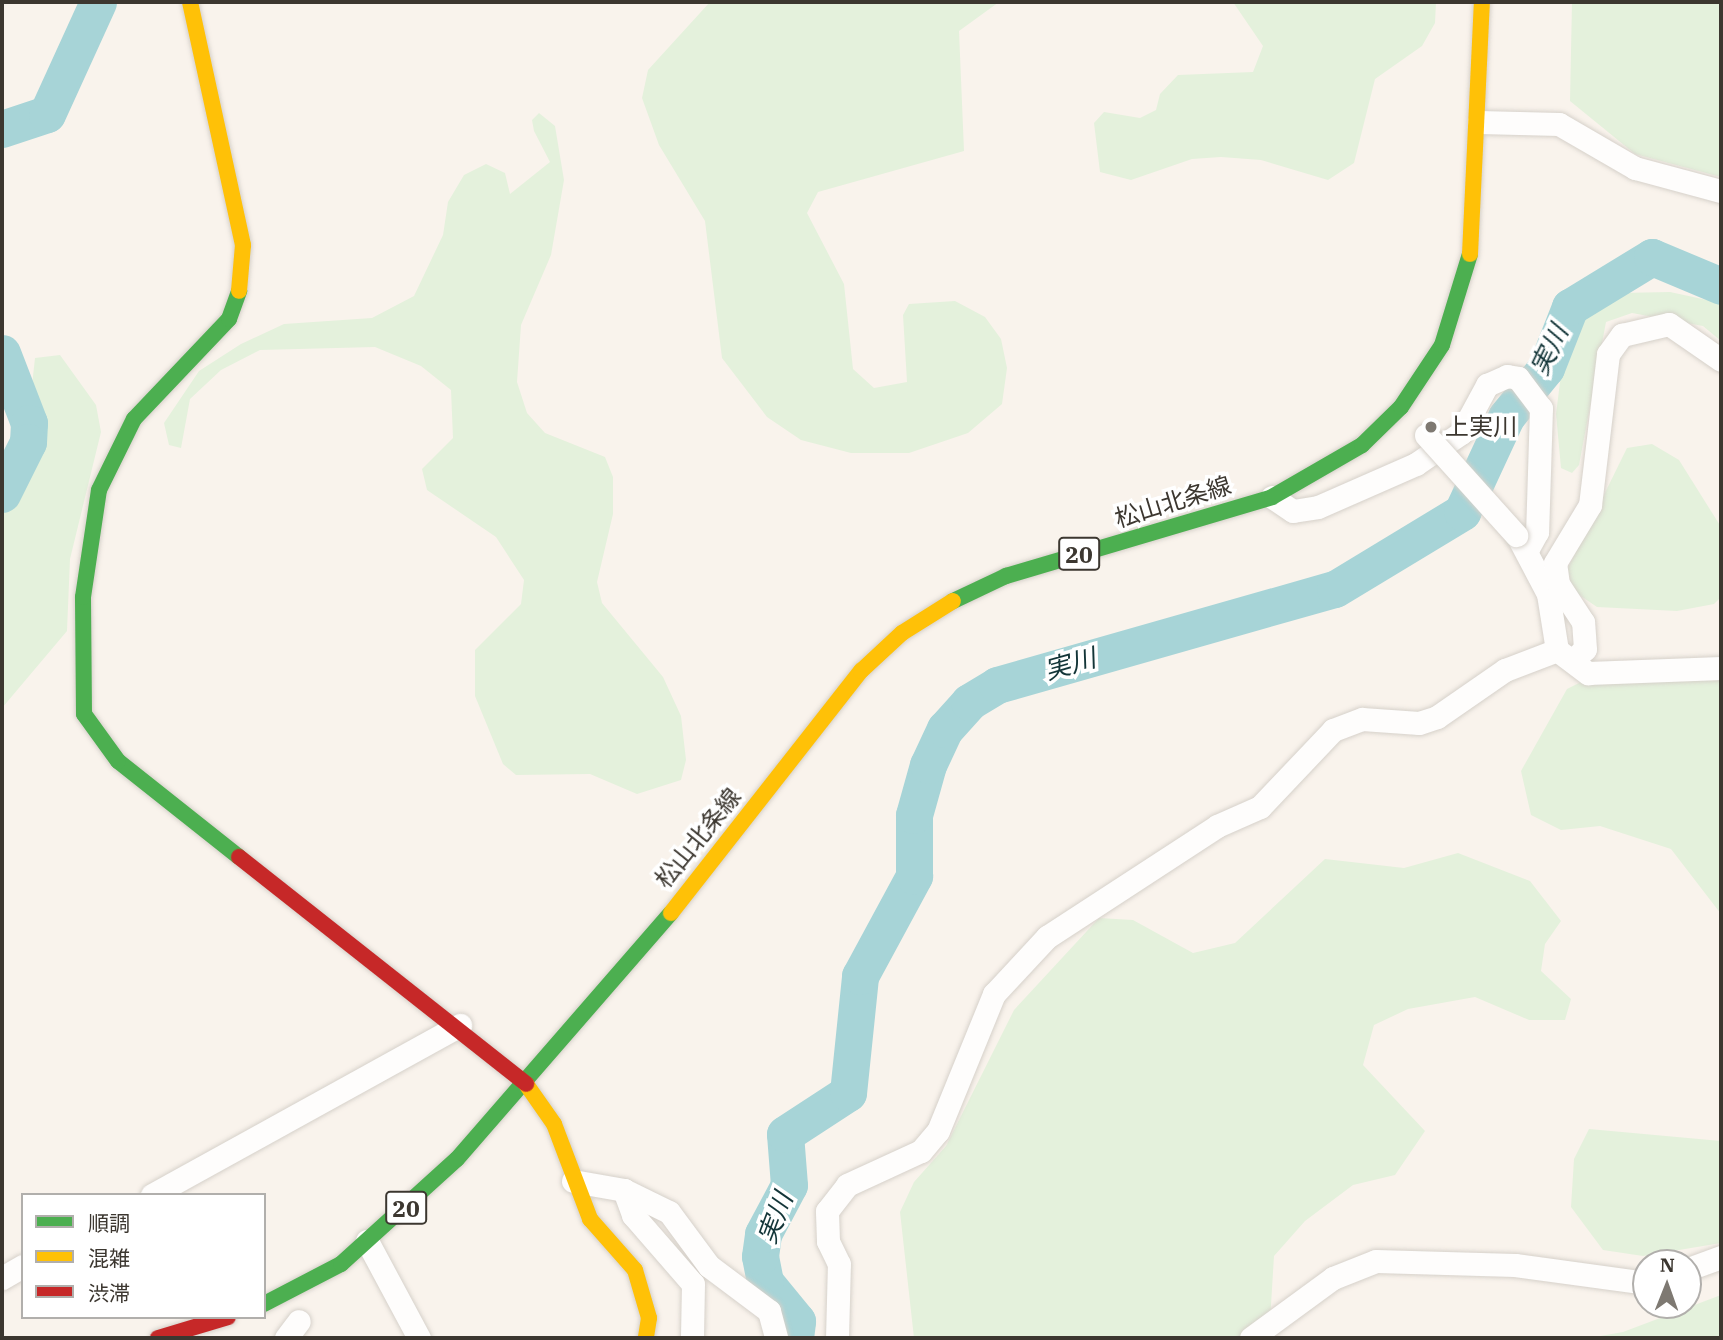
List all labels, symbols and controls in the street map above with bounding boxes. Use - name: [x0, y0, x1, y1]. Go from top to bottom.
- water label: 実川: [1524, 320, 1574, 380]
- place label: 上実川: [1445, 413, 1517, 441]
- marker: 上実川: [1423, 419, 1439, 435]
- street label: 松山北条線: [1111, 471, 1235, 533]
- road number: 20: [1058, 534, 1100, 574]
- water label: 実川: [1041, 642, 1099, 686]
- street label: 松山北条線: [649, 782, 747, 894]
- water label: 実川: [751, 1188, 799, 1248]
- road number: 20: [385, 1189, 427, 1228]
- legend: [21, 1193, 266, 1319]
- text: 順調: [88, 1209, 130, 1237]
- text: 混雑: [88, 1244, 130, 1272]
- north arrow: [1632, 1249, 1702, 1319]
- text: N: [1660, 1253, 1675, 1277]
- text: 渋滞: [88, 1279, 130, 1307]

